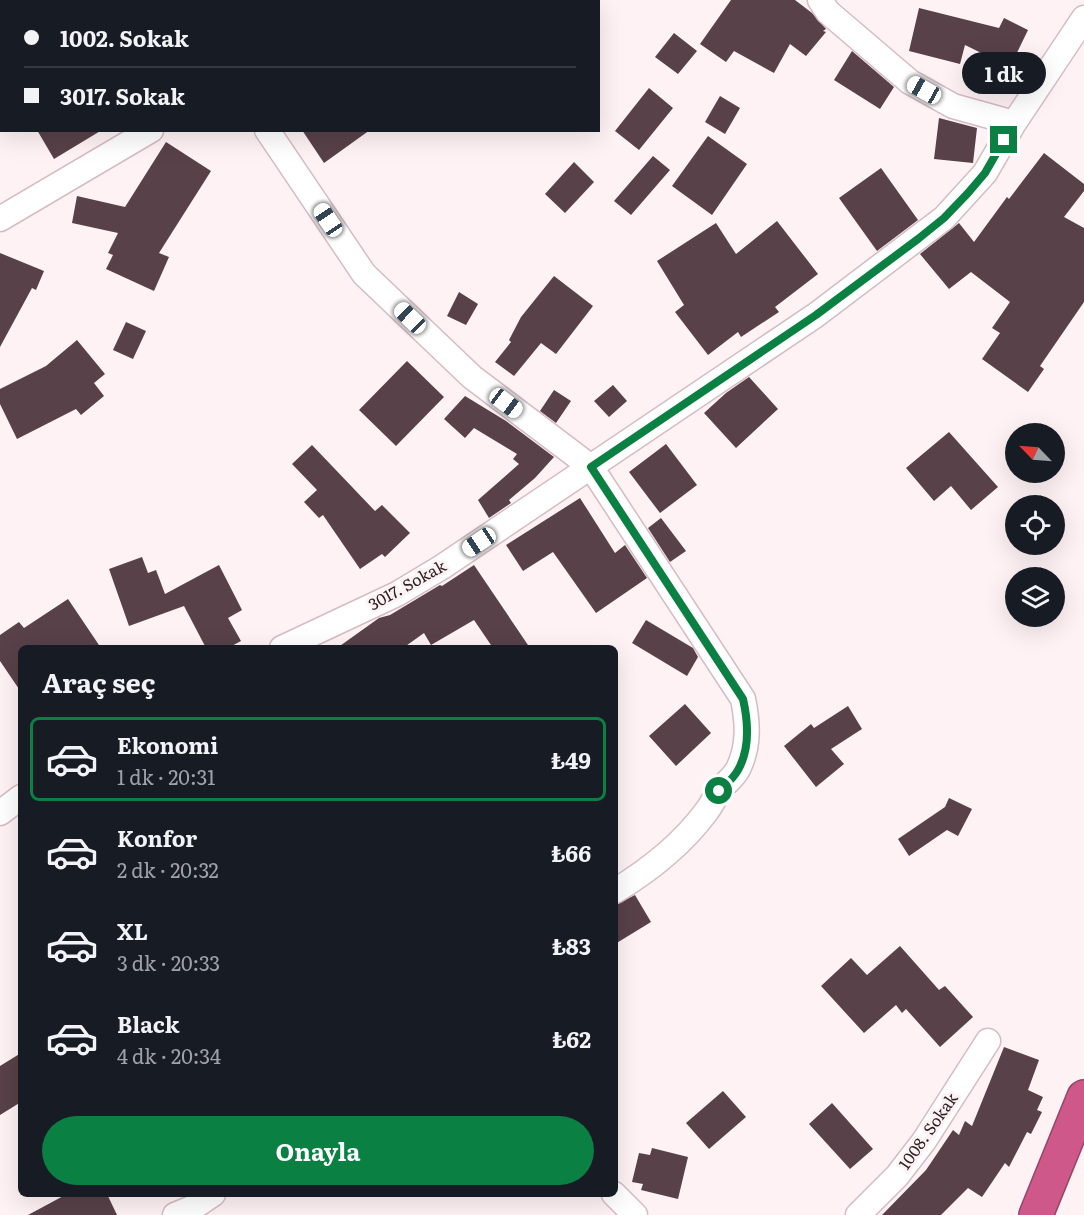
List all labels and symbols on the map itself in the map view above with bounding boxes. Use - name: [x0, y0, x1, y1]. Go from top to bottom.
- callout: 1 dk: [962, 53, 1046, 95]
- car: [904, 73, 944, 107]
- route end: [990, 126, 1017, 153]
- car: [310, 200, 346, 240]
- car: [391, 299, 429, 337]
- car: [486, 385, 526, 421]
- north arrow: [1005, 423, 1065, 483]
- car: [459, 524, 499, 560]
- street label: 3017. Sokak: [363, 553, 450, 615]
- route start: [705, 777, 732, 804]
- street label: 1008. Sokak: [892, 1087, 963, 1174]

